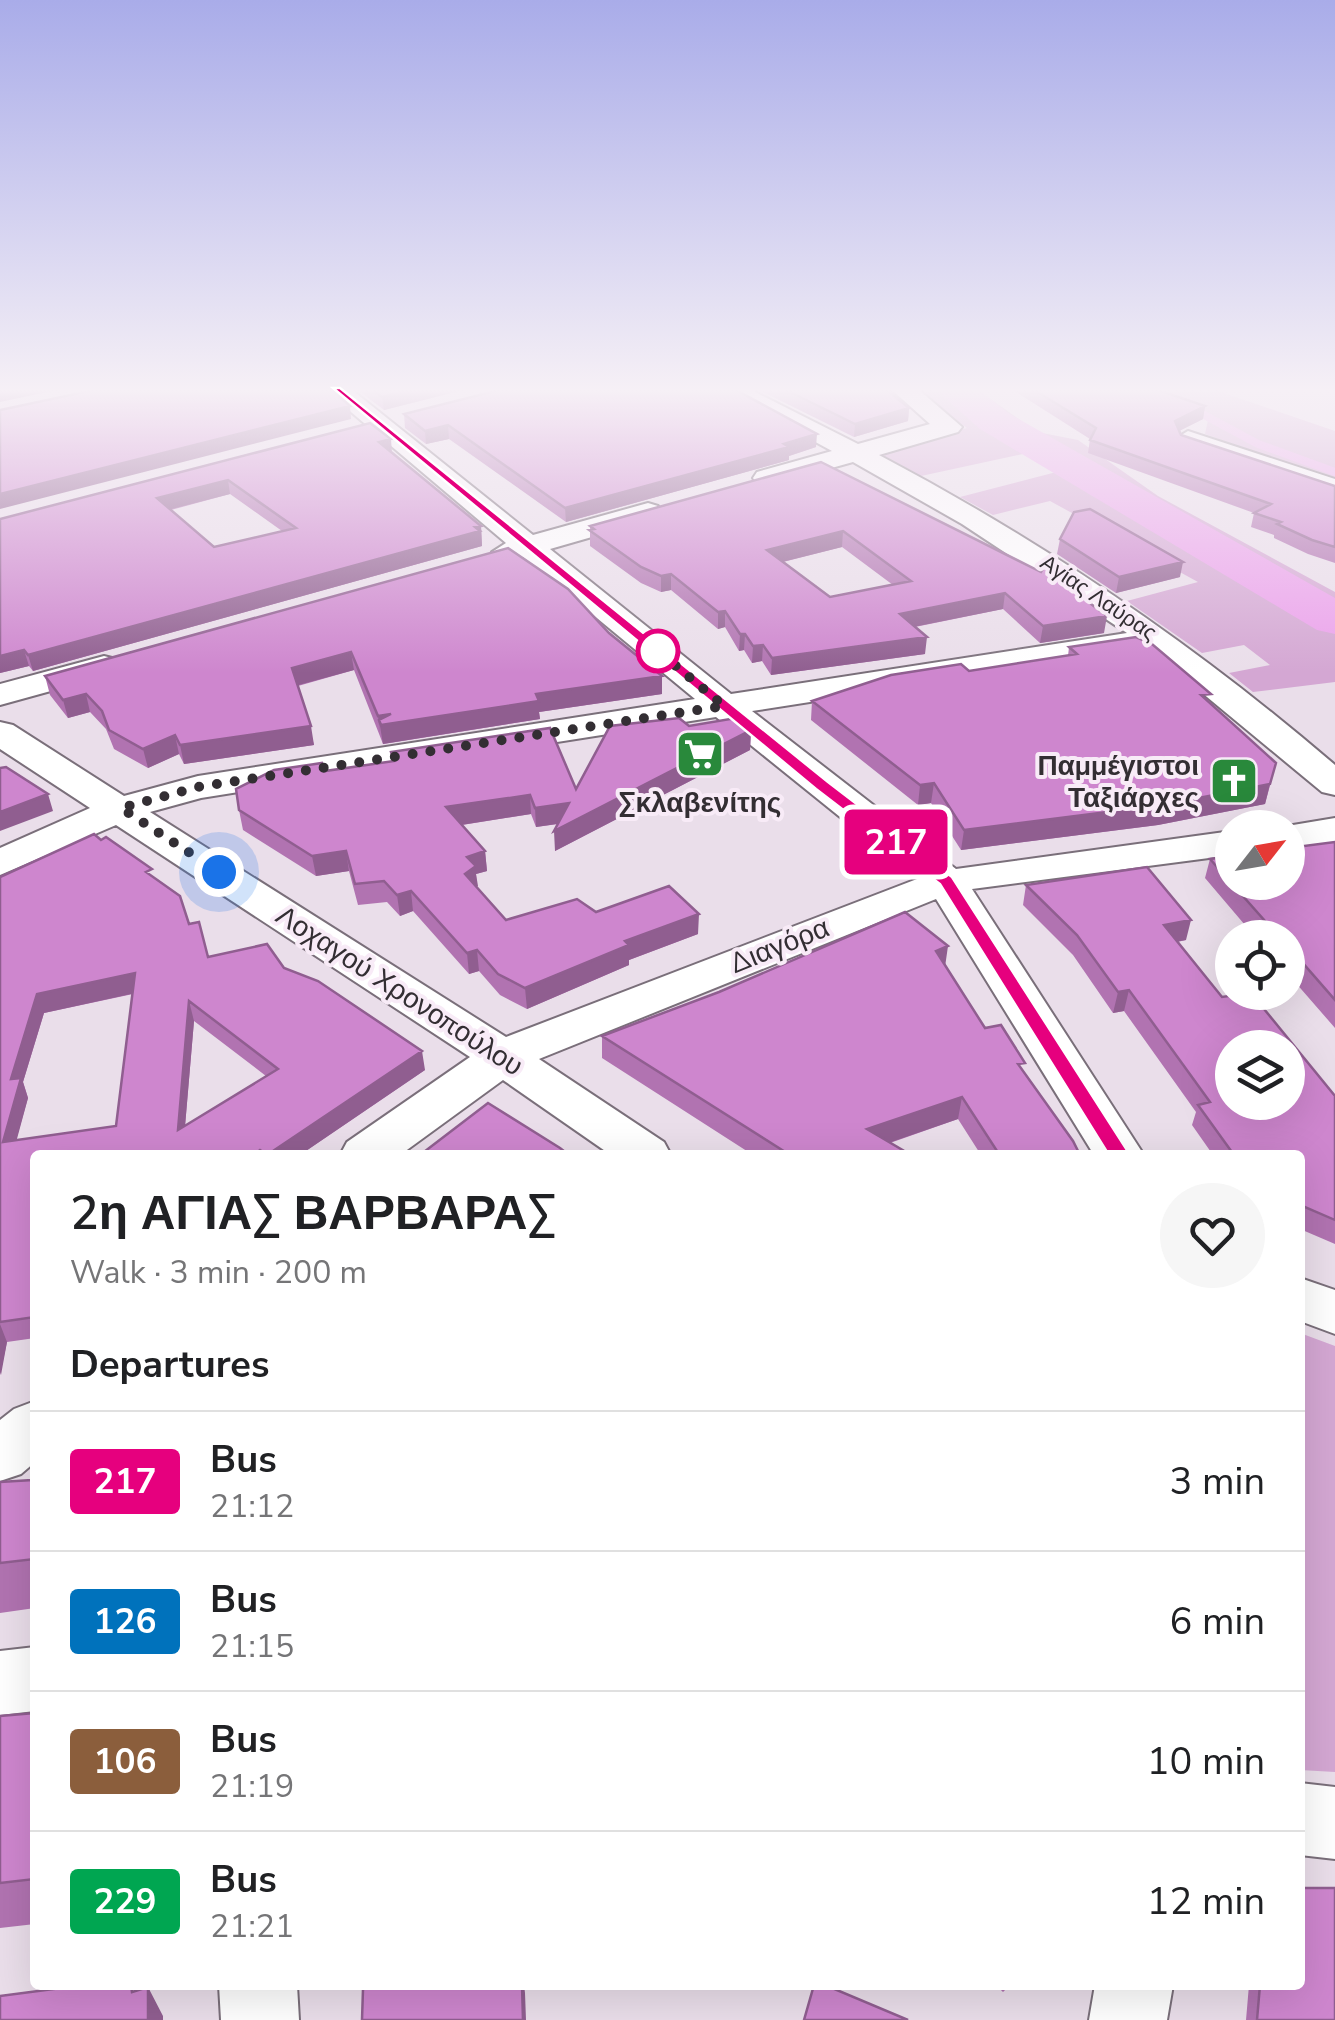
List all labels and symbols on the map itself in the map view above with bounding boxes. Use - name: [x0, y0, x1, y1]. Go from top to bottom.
- street label: Αγίας Λαύρας: [1034, 548, 1163, 648]
- unlabelled marker: [637, 630, 679, 672]
- supermarket icon: Σκλαβενίτης: [674, 728, 726, 780]
- place label: Παμμέγιστοι Ταξιάρχες: [1037, 747, 1199, 817]
- church icon: Παμμέγιστοι Ταξιάρχες: [1208, 755, 1260, 807]
- place label: Σκλαβενίτης: [619, 784, 781, 822]
- line badge: 217: [838, 810, 954, 874]
- north arrow: [1215, 810, 1305, 900]
- your location: [194, 847, 244, 897]
- street label: Λοχαγού Χρονοπούλου: [269, 897, 530, 1085]
- street label: Διαγόρα: [724, 909, 835, 983]

